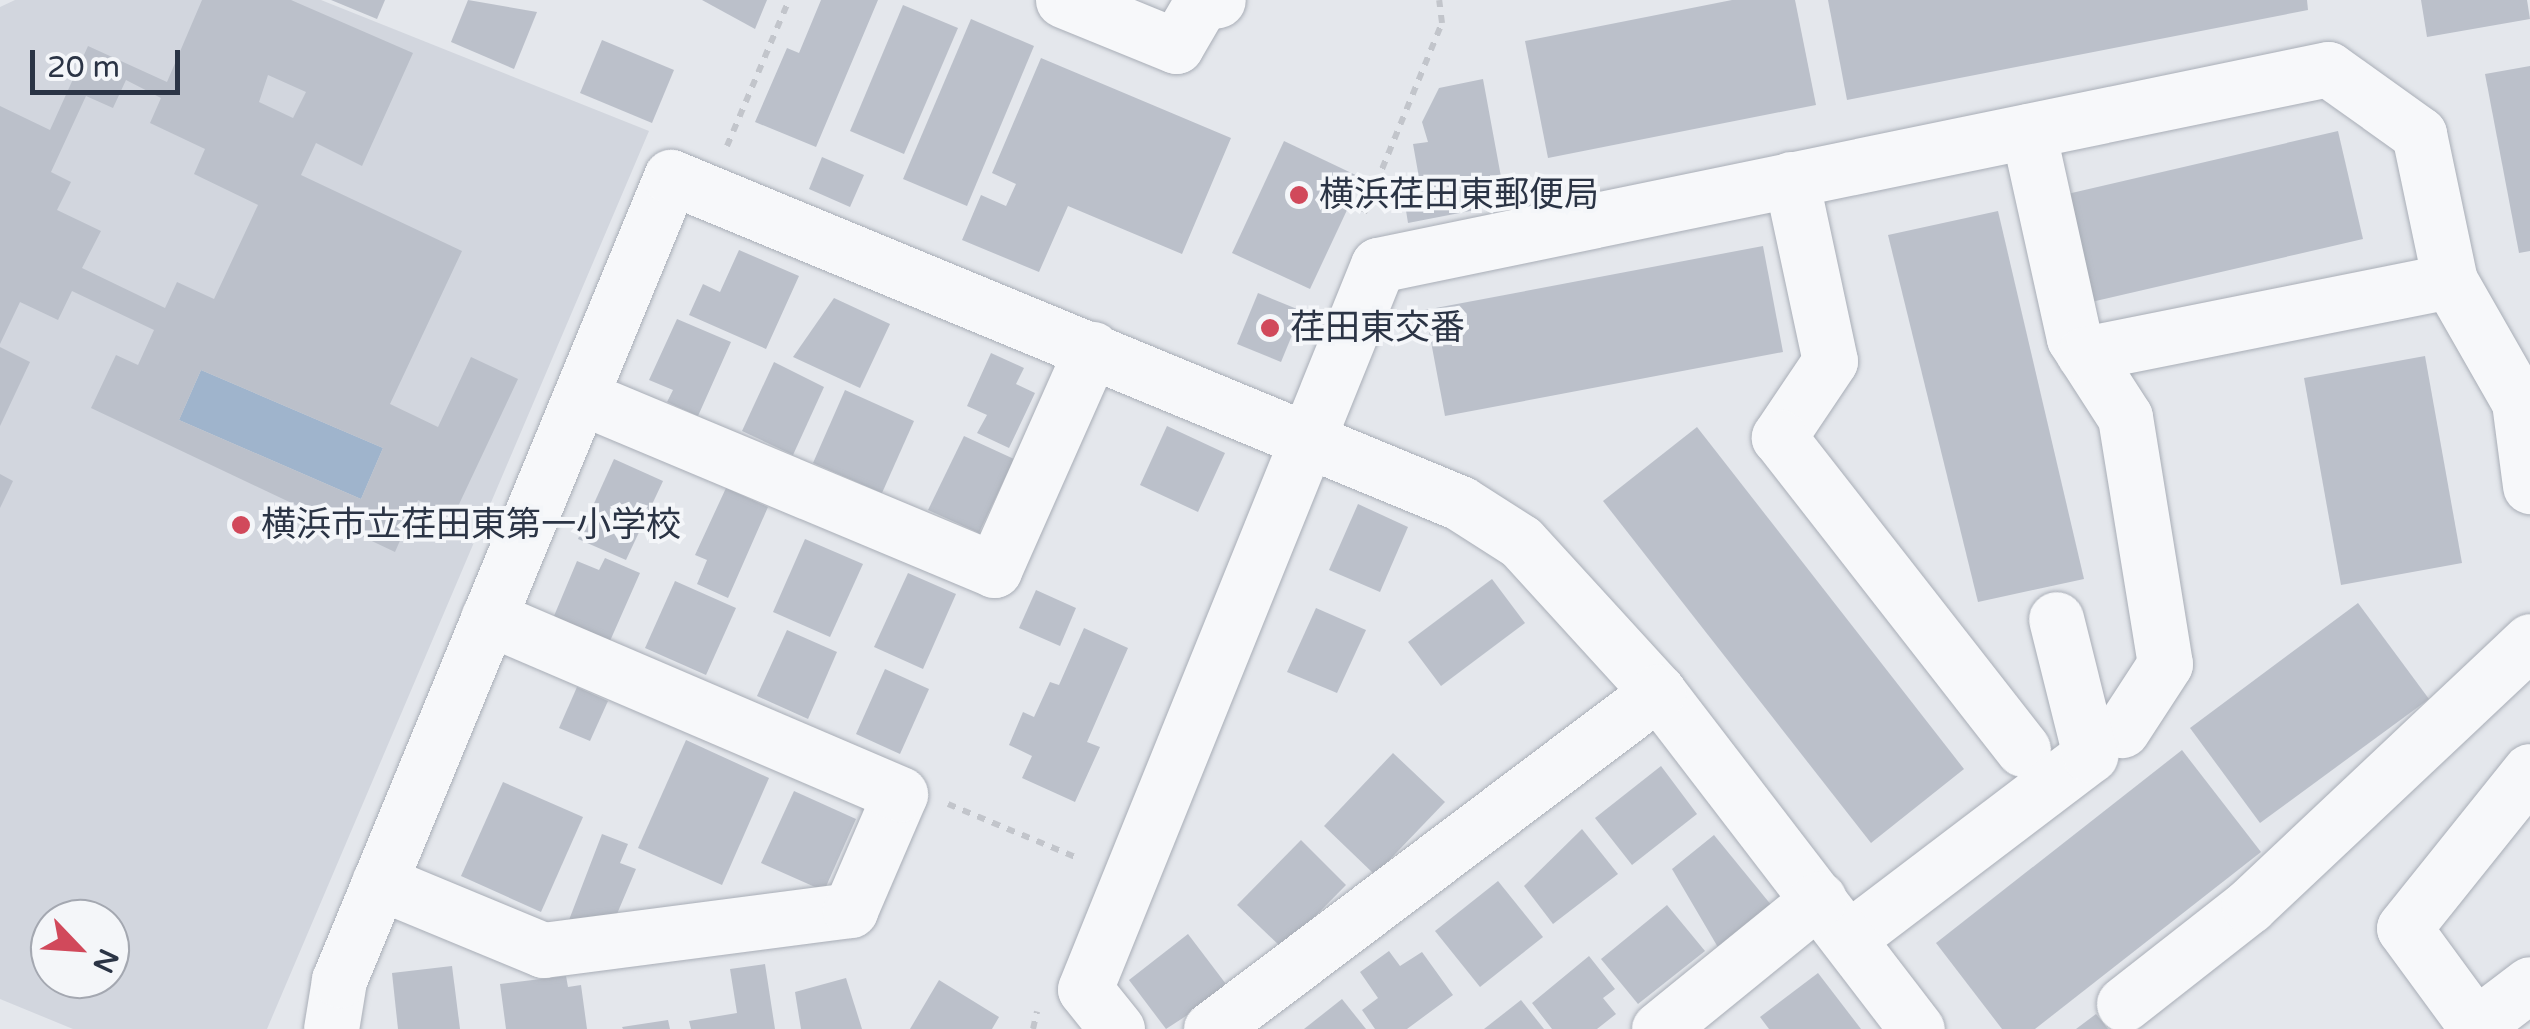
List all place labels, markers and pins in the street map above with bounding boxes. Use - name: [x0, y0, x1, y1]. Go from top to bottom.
- place label: 横浜荏田東郵便局: [1319, 174, 1599, 216]
- marker: 横浜荏田東郵便局: [1288, 184, 1310, 206]
- place label: 荏田東交番: [1290, 307, 1465, 349]
- marker: 荏田東交番: [1259, 317, 1281, 339]
- place label: 横浜市立荏田東第一小学校: [261, 504, 681, 546]
- marker: 横浜市立荏田東第一小学校: [230, 514, 252, 536]

